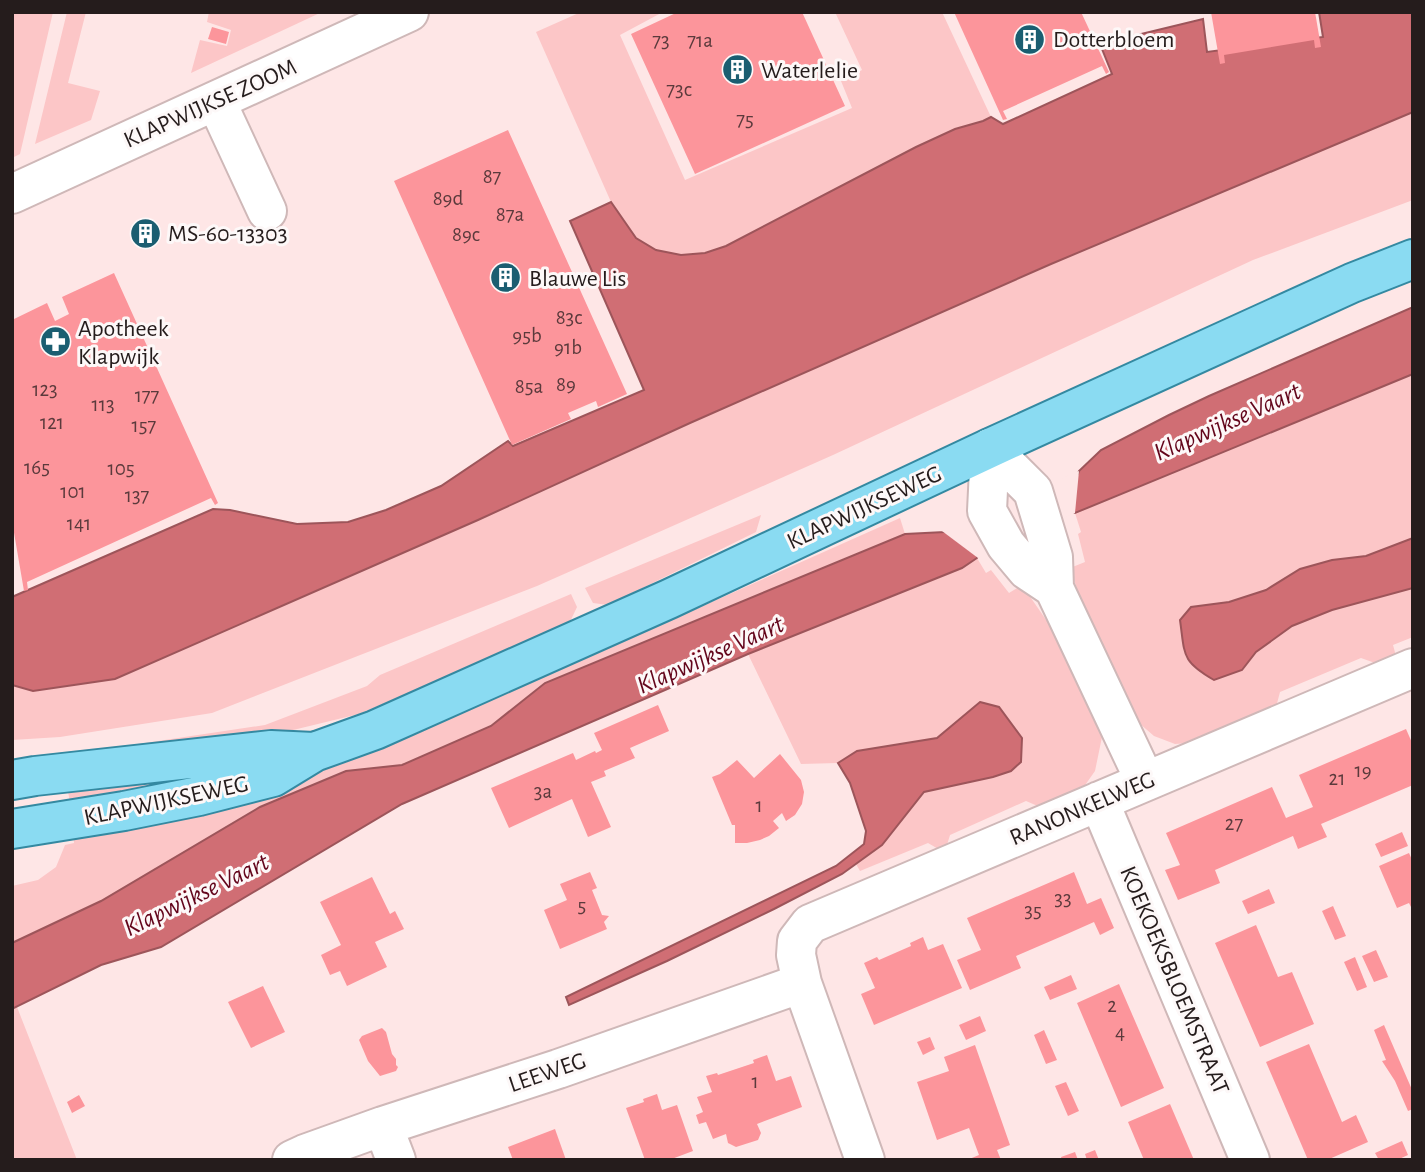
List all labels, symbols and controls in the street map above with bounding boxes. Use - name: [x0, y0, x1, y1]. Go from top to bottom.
- building icon: Dotterbloem: [1013, 22, 1047, 56]
- place label: Dotterbloem: [1053, 28, 1174, 52]
- house number: 73: [652, 30, 670, 51]
- house number: 71a: [687, 30, 713, 51]
- building icon: Waterlelie: [721, 53, 755, 87]
- street label: KLAPWIJKSE ZOOM: [120, 55, 300, 153]
- place label: Waterlelie: [761, 59, 858, 83]
- house number: 73c: [666, 79, 692, 100]
- house number: 75: [736, 109, 754, 130]
- house number: 87: [483, 166, 502, 187]
- house number: 89d: [433, 188, 463, 209]
- house number: 87a: [496, 204, 525, 225]
- building icon: MS-60-13303: [128, 216, 162, 250]
- place label: MS-60-13303: [168, 222, 288, 246]
- house number: 89c: [452, 224, 480, 245]
- building icon: Blauwe Lis: [489, 261, 523, 295]
- place label: Blauwe Lis: [529, 267, 626, 291]
- house number: 83c: [556, 307, 582, 328]
- place label: Apotheek Klapwijk: [78, 317, 169, 369]
- pharmacy icon: Apotheek Klapwijk: [38, 325, 72, 359]
- house number: 95b: [512, 325, 542, 346]
- house number: 91b: [554, 337, 582, 358]
- house number: 89: [556, 374, 576, 395]
- house number: 85a: [515, 376, 544, 397]
- water label: Klapwijkse Vaart: [1150, 378, 1305, 466]
- house number: 123: [32, 379, 58, 400]
- house number: 177: [135, 385, 160, 406]
- house number: 113: [91, 394, 115, 415]
- house number: 121: [40, 412, 64, 433]
- house number: 157: [132, 415, 157, 436]
- house number: 165: [24, 457, 50, 478]
- house number: 105: [107, 458, 135, 479]
- street label: KLAPWIJKSEWEG: [783, 462, 945, 554]
- house number: 101: [60, 481, 86, 502]
- house number: 137: [125, 485, 150, 506]
- house number: 141: [67, 513, 91, 534]
- water label: Klapwijkse Vaart: [633, 611, 788, 699]
- house number: 19: [1354, 760, 1372, 781]
- street label: RANONKELWEG: [1006, 768, 1159, 850]
- house number: 21: [1329, 768, 1345, 789]
- street label: KLAPWIJKSEWEG: [82, 772, 251, 830]
- house number: 3a: [534, 781, 552, 802]
- house number: 1: [755, 795, 763, 816]
- house number: 27: [1225, 813, 1243, 834]
- water label: Klapwijkse Vaart: [120, 848, 274, 941]
- street label: KOEKOEKSBLOEMSTRAAT: [1115, 863, 1233, 1098]
- house number: 33: [1054, 888, 1072, 909]
- house number: 5: [578, 895, 586, 916]
- house number: 35: [1024, 900, 1042, 921]
- house number: 2: [1107, 995, 1117, 1016]
- house number: 4: [1115, 1022, 1125, 1043]
- street label: LEEWEG: [506, 1049, 589, 1097]
- house number: 1: [751, 1071, 759, 1092]

